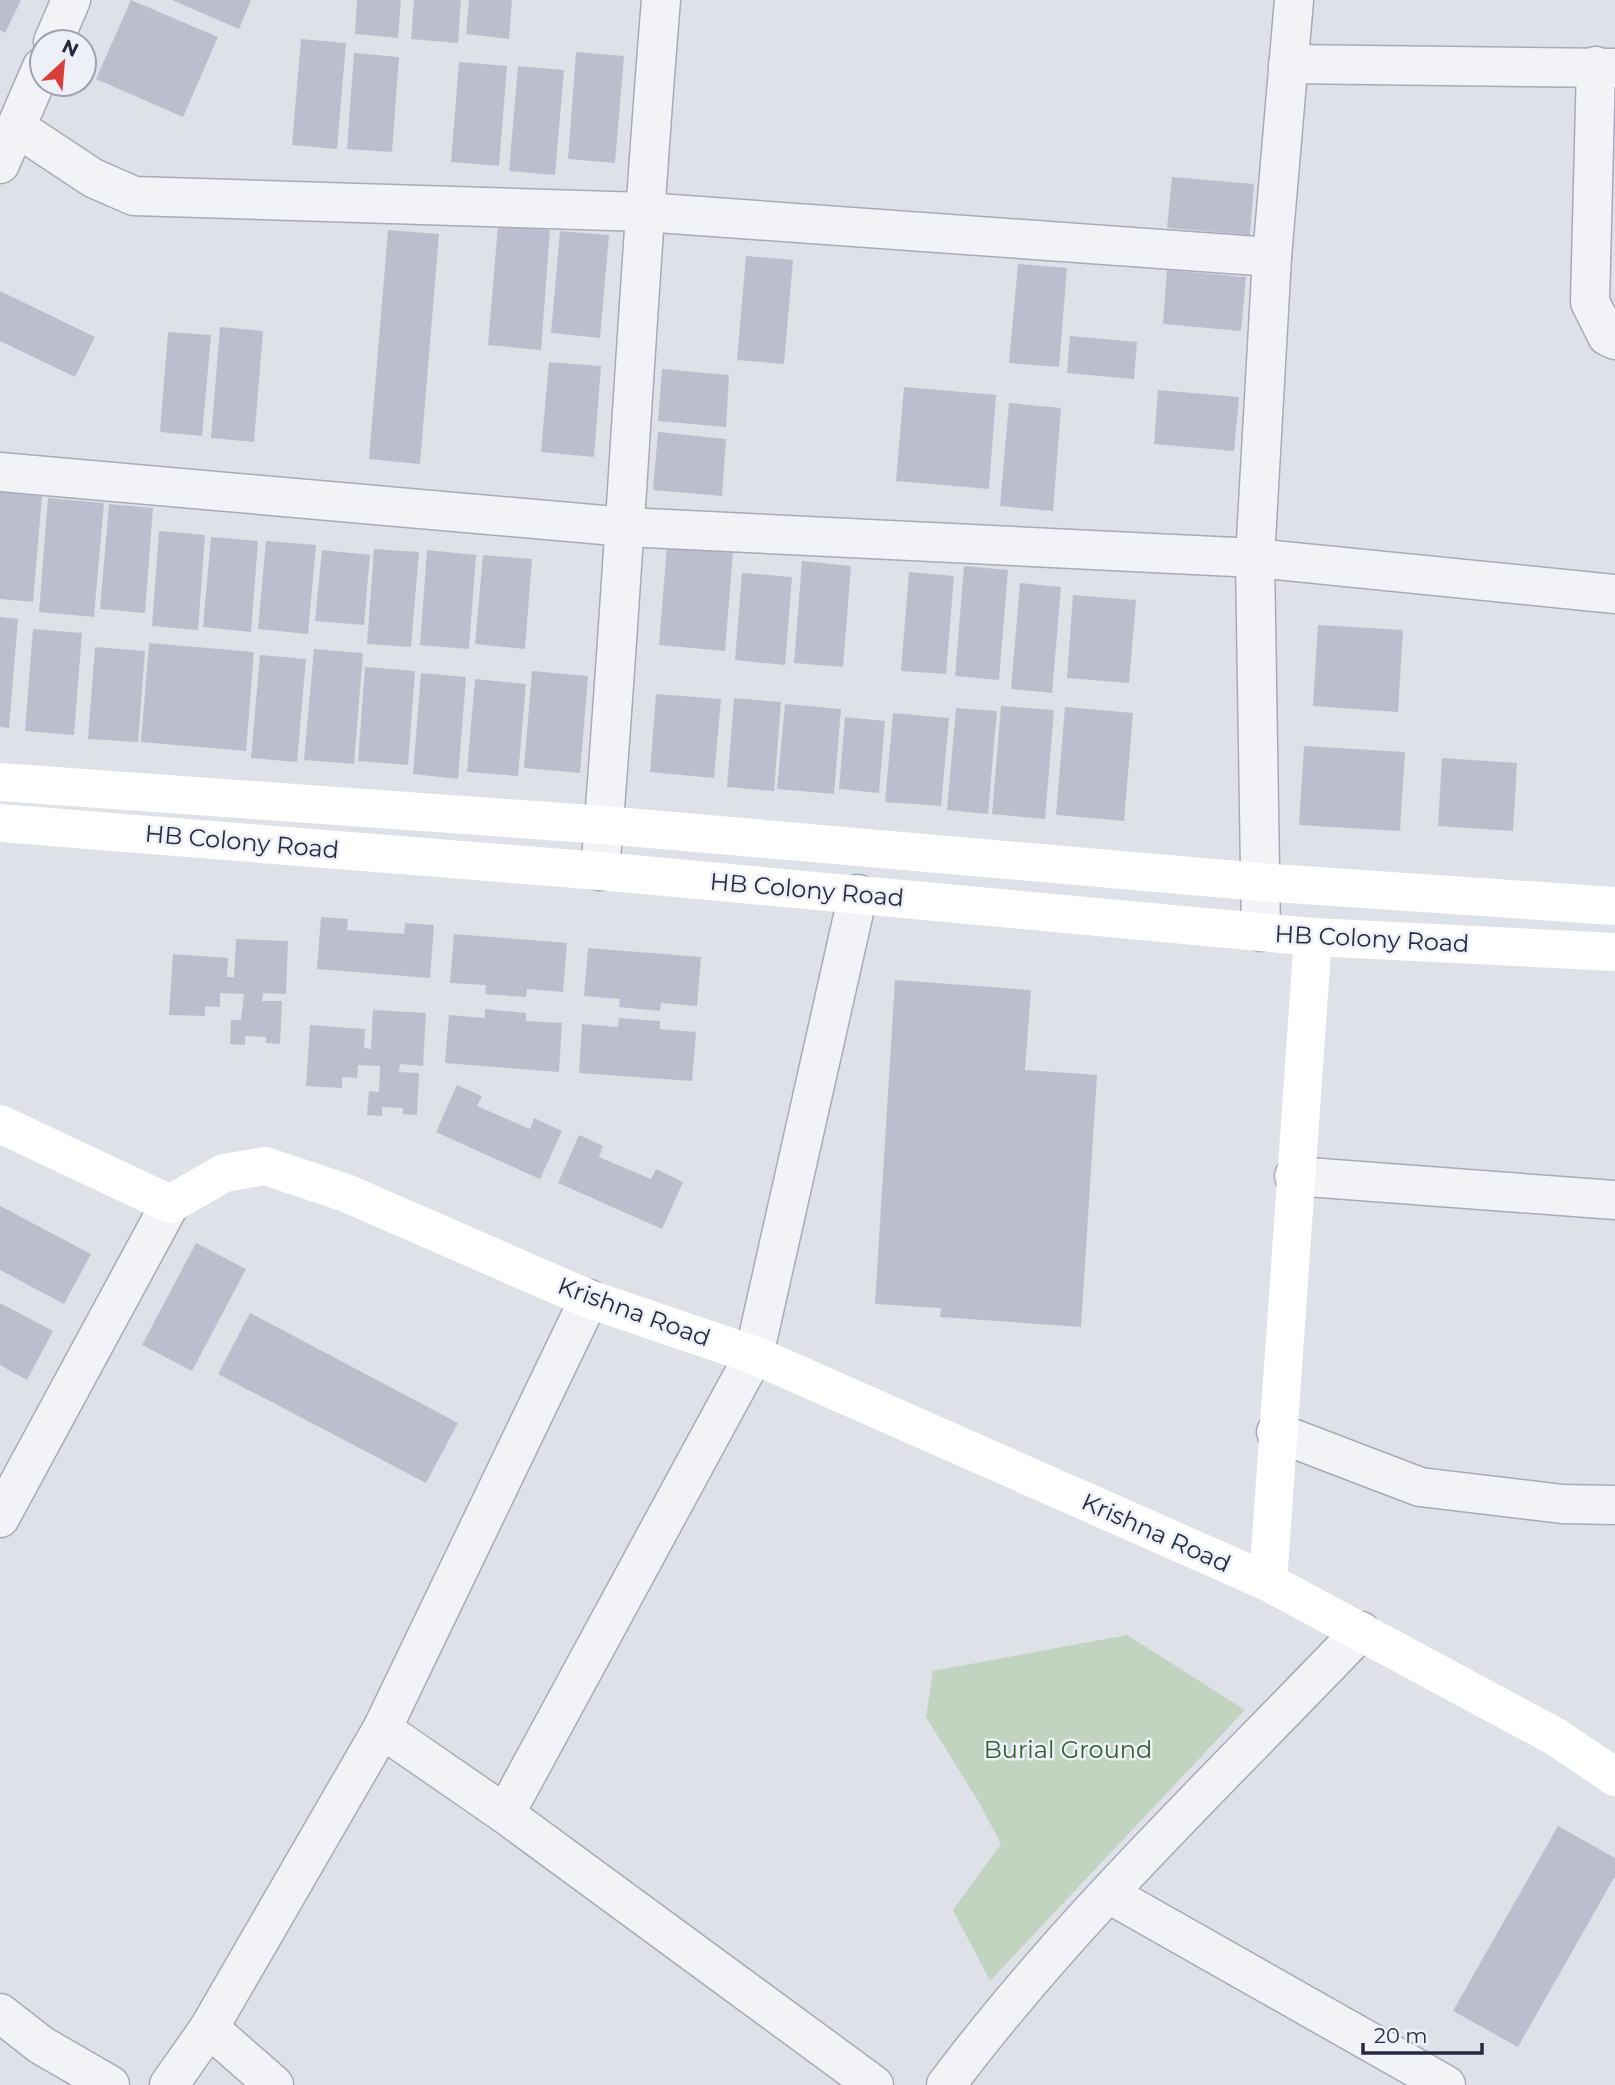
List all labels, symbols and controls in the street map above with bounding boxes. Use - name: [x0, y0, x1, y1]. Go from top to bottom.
- north arrow: [28, 28, 98, 98]
- text: N: [58, 34, 82, 62]
- street label: HB Colony Road: [144, 819, 340, 864]
- street label: HB Colony Road: [709, 867, 905, 912]
- street label: HB Colony Road: [1274, 919, 1470, 958]
- street label: Krishna Road: [554, 1271, 714, 1353]
- street label: Krishna Road: [1077, 1487, 1235, 1578]
- park label: Burial Ground: [984, 1735, 1152, 1764]
- scale bar: [1363, 2011, 1482, 2056]
- text: 20 m: [1374, 2023, 1428, 2048]

